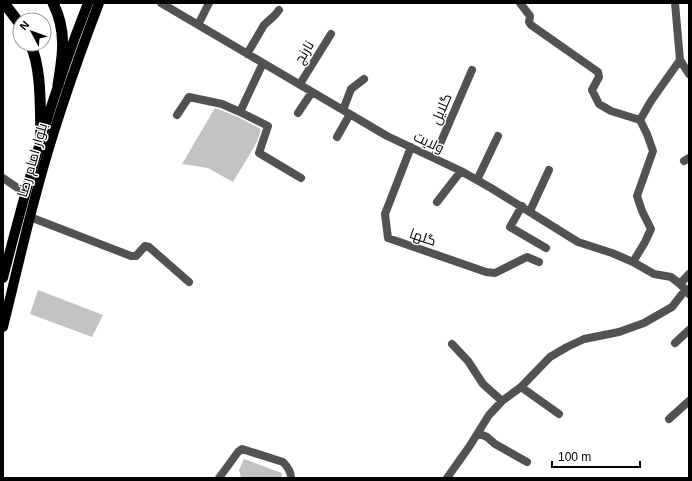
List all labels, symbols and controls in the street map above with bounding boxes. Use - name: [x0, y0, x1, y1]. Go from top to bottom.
- north arrow: [12, 12, 52, 52]
- text: N: [17, 18, 32, 32]
- street label: نارنج: [291, 38, 318, 67]
- street label: گلایل: [427, 91, 455, 127]
- street label: بلوار امام رضا: [14, 121, 52, 199]
- street label: ولایت: [411, 128, 447, 156]
- street label: گلها: [408, 225, 438, 249]
- scale bar: [552, 443, 640, 469]
- text: 100 m: [558, 450, 591, 464]

